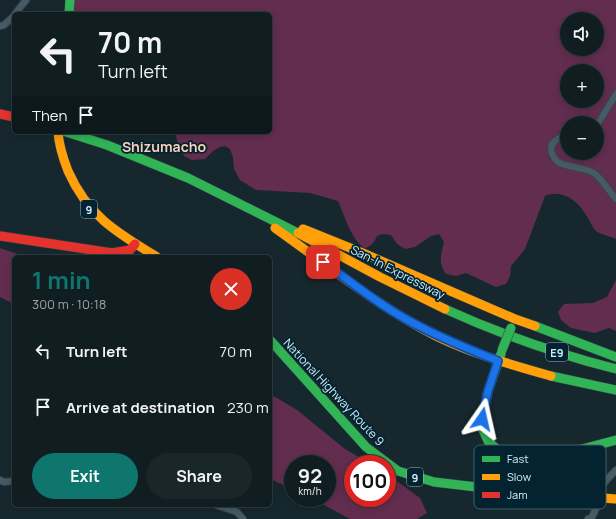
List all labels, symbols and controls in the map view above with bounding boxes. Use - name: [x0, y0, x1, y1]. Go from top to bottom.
- map controls: [560, 12, 604, 160]
- button: sound: [560, 12, 604, 56]
- text: 70 m: [98, 23, 162, 61]
- icon: left: [32, 28, 84, 80]
- text: Turn left: [98, 59, 168, 83]
- button: +: [560, 64, 604, 108]
- icon: arrive: [75, 104, 97, 126]
- text: Then: [32, 105, 67, 126]
- button: −: [560, 116, 604, 160]
- district label: Shizumacho: [122, 137, 206, 156]
- road number: 9: [81, 200, 97, 218]
- street label: San-In Expressway: [348, 241, 449, 303]
- pin: [306, 245, 340, 279]
- icon: arrive: [312, 251, 334, 273]
- text: 1 min: [32, 263, 91, 296]
- button: close: [210, 268, 252, 310]
- text: 300 m · 10:18: [32, 295, 106, 313]
- street label: National Highway Route 9: [280, 335, 388, 449]
- icon: left: [32, 340, 54, 362]
- text: Turn left: [66, 341, 128, 362]
- text: 70 m: [220, 341, 252, 362]
- road number: E9: [546, 343, 568, 361]
- icon: arrive: [32, 396, 54, 418]
- text: Arrive at destination: [66, 397, 215, 418]
- text: 230 m: [227, 397, 269, 418]
- position arrow: [461, 398, 503, 440]
- legend: [474, 445, 606, 509]
- text: Fast: [507, 451, 529, 466]
- button: Exit: [32, 453, 138, 499]
- button: Share: [146, 453, 252, 499]
- speed limit sign: 100: [344, 455, 396, 507]
- text: 92: [298, 462, 322, 489]
- road number: 9: [407, 468, 423, 486]
- text: Slow: [507, 469, 532, 484]
- text: km/h: [298, 484, 322, 498]
- text: Jam: [507, 487, 528, 502]

